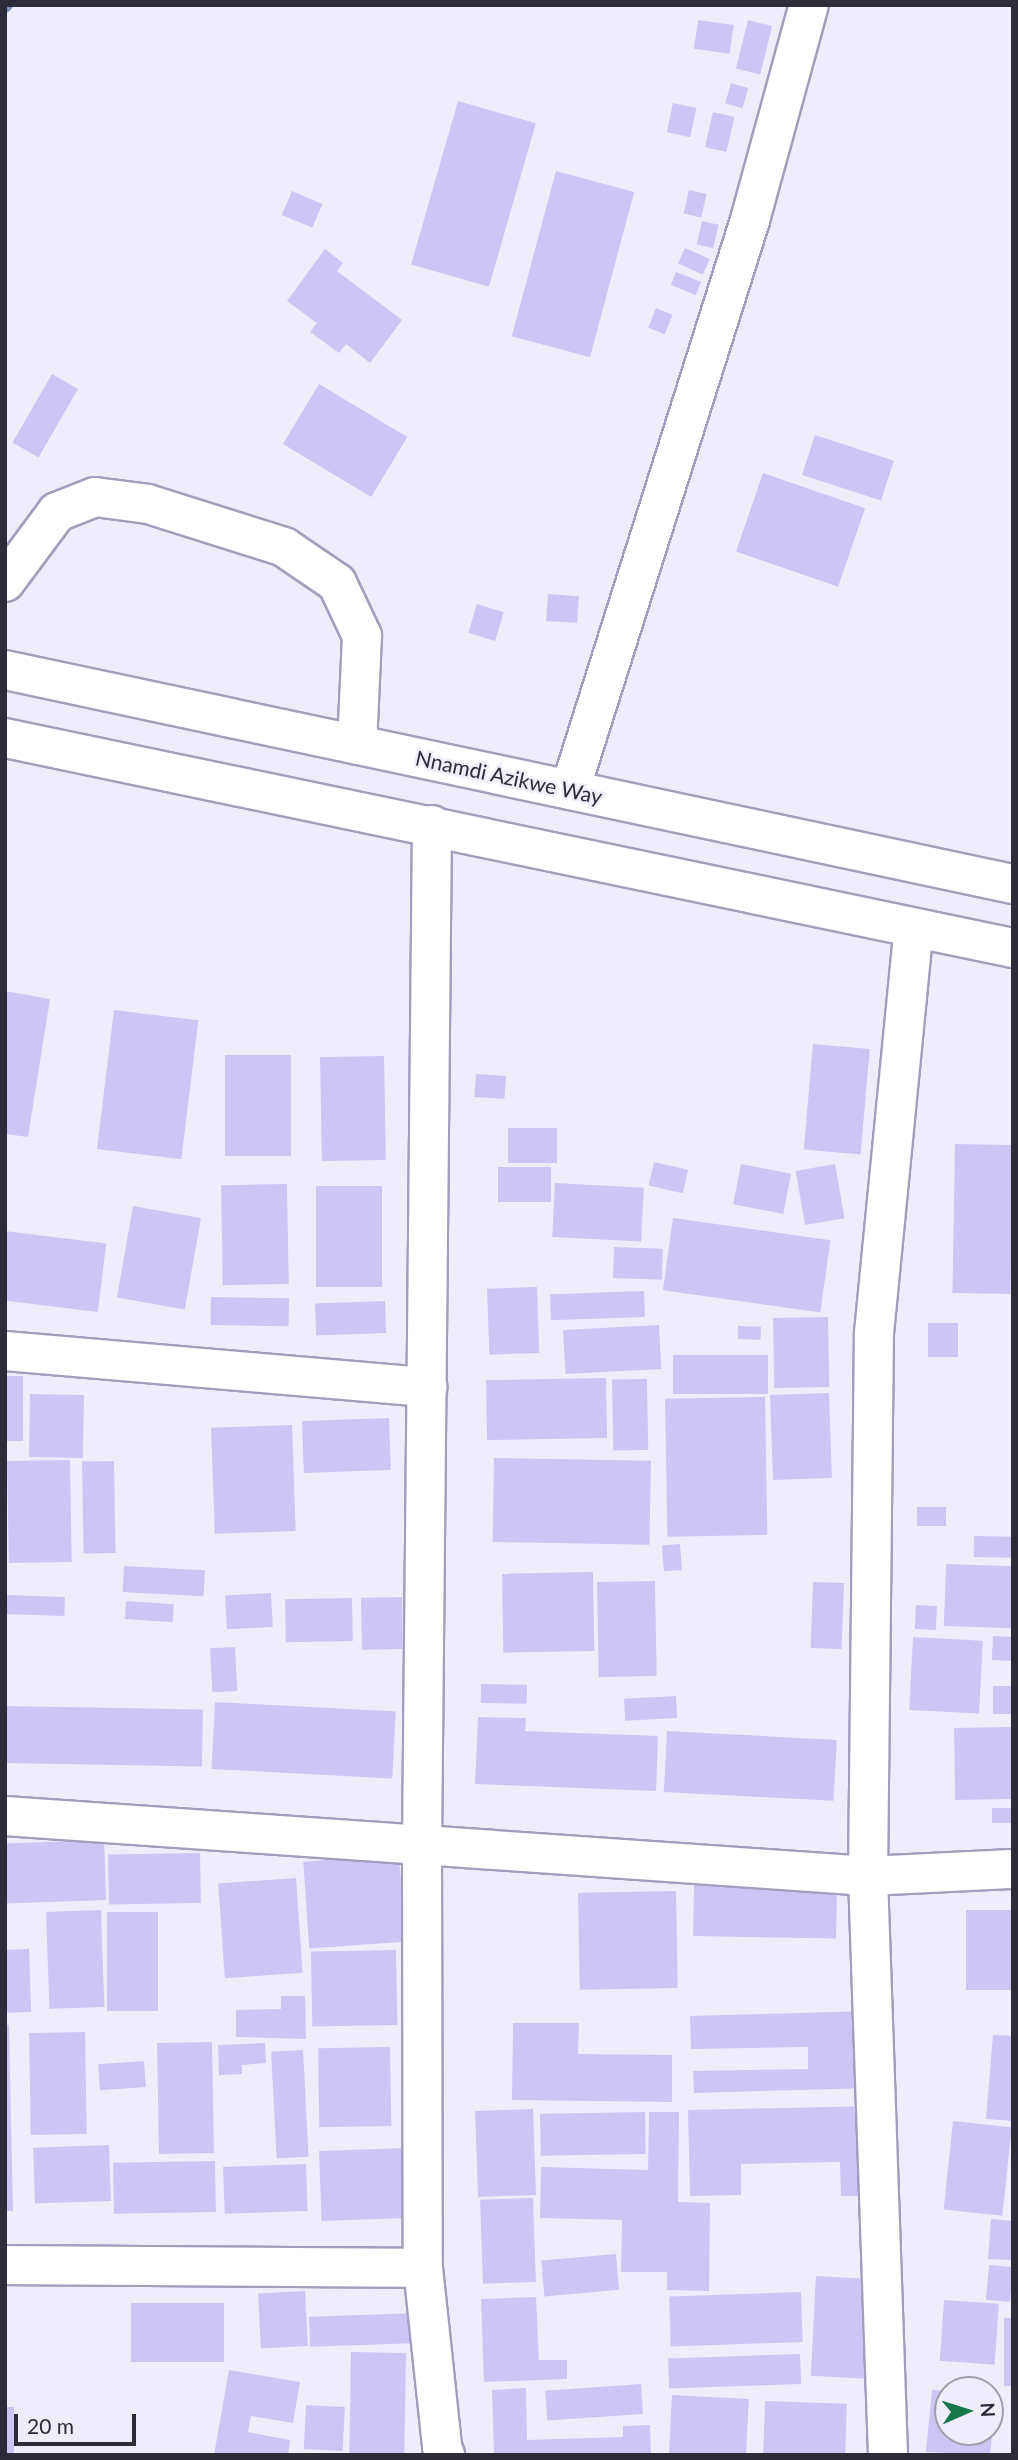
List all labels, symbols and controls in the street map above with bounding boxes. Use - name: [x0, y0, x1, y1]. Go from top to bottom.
- street label: Nnamdi Azikwe Way: [413, 745, 605, 809]
- north arrow: [934, 2376, 1004, 2446]
- scale bar: [18, 2400, 140, 2444]
- text: N: [977, 2402, 1000, 2418]
- text: 20 m: [27, 2413, 74, 2438]

